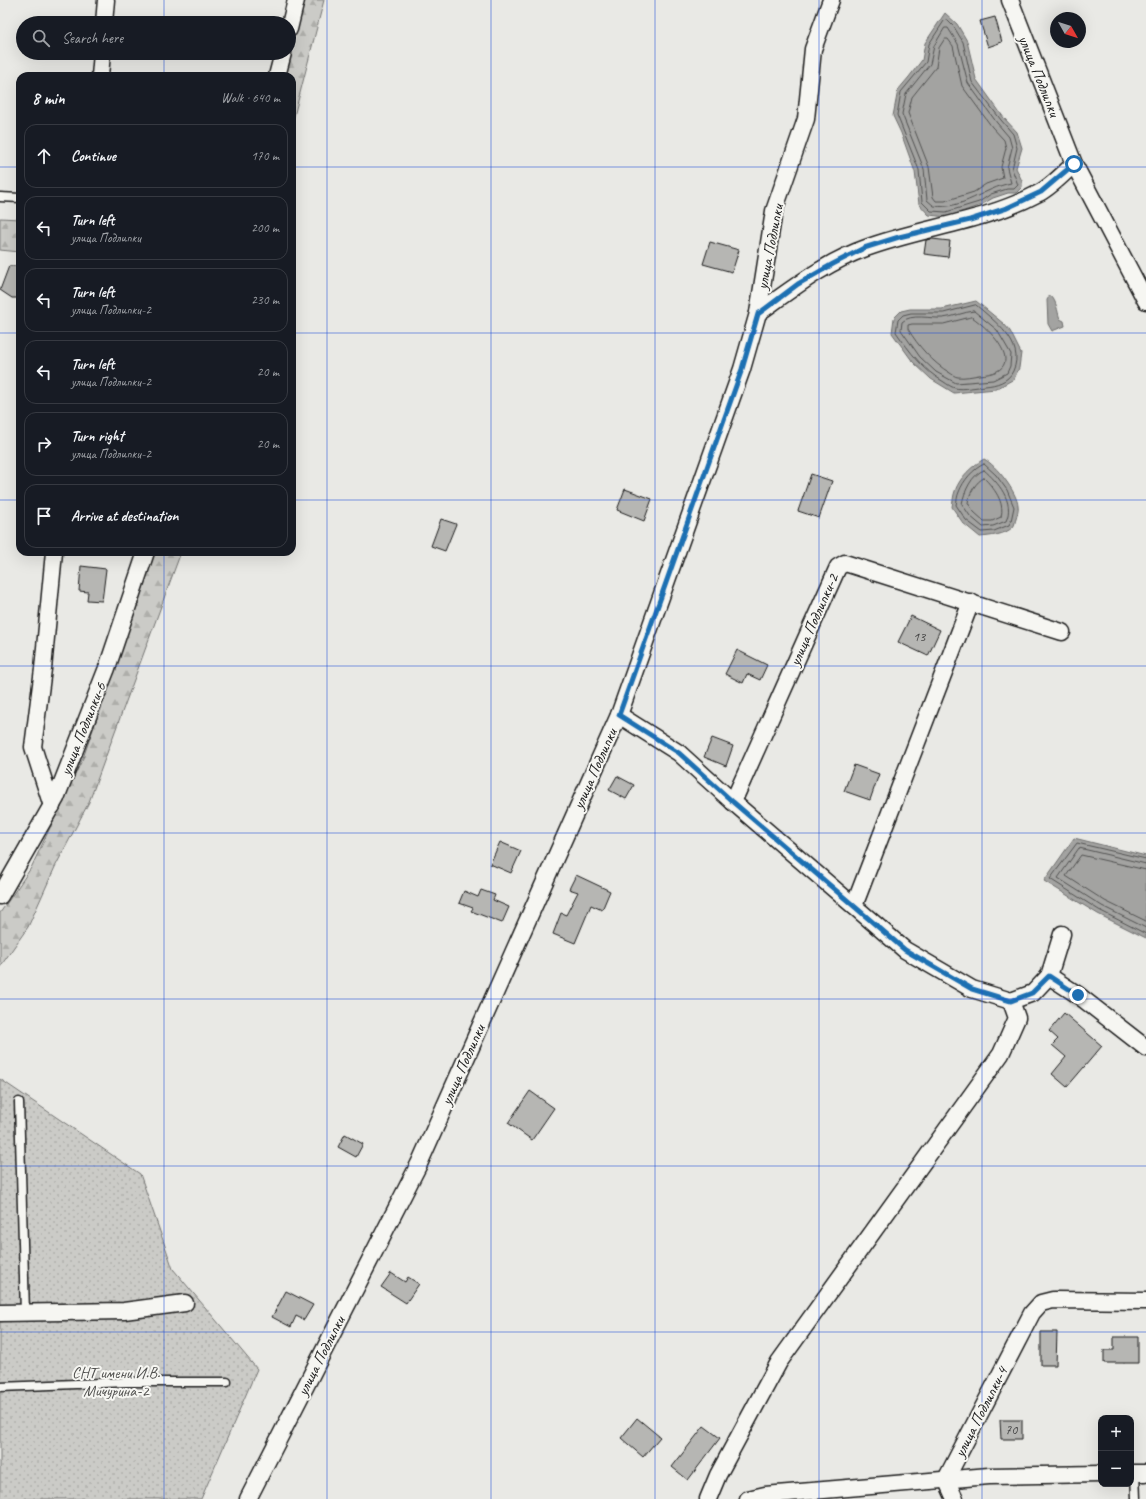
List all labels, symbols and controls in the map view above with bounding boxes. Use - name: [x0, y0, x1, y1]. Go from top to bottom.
- north arrow: [1050, 12, 1086, 48]
- search box: [16, 16, 296, 60]
- icon: search: [30, 27, 52, 49]
- text: Search here: [62, 29, 123, 48]
- street label: улица Подлипки: [1013, 31, 1065, 121]
- text: 8 min: [32, 88, 65, 109]
- text: Walk · 640 m: [221, 90, 280, 106]
- icon: ahead: [33, 145, 55, 167]
- text: Continue: [71, 147, 116, 166]
- text: 170 m: [251, 148, 279, 164]
- route start: [1065, 155, 1083, 173]
- street label: улица Подлипки: [752, 202, 788, 292]
- text: Turn left: [71, 211, 114, 230]
- icon: left: [33, 217, 55, 239]
- text: 200 m: [251, 220, 279, 236]
- text: улица Подлипки: [71, 230, 141, 246]
- text: Turn left: [71, 283, 114, 302]
- icon: left: [33, 289, 55, 311]
- text: 230 m: [251, 292, 279, 308]
- text: улица Подлипки-2: [71, 302, 151, 318]
- text: Turn left: [71, 355, 114, 374]
- icon: left: [33, 361, 55, 383]
- text: 20 m: [257, 364, 279, 380]
- text: улица Подлипки-2: [71, 374, 151, 390]
- text: Turn right: [71, 427, 124, 446]
- icon: right: [33, 433, 55, 455]
- text: 20 m: [257, 436, 279, 452]
- text: улица Подлипки-2: [71, 446, 151, 462]
- icon: arrive: [33, 505, 55, 527]
- text: Arrive at destination: [71, 507, 178, 526]
- street label: улица Подлипки-2: [784, 569, 844, 670]
- house number: 13: [913, 628, 927, 645]
- street label: улица Подлипки-6: [55, 679, 111, 779]
- street label: улица Подлипки: [568, 724, 622, 813]
- route end: [1069, 986, 1087, 1004]
- street label: улица Подлипки: [436, 1020, 490, 1109]
- street label: улица Подлипки: [292, 1312, 350, 1400]
- street label: улица Подлипки-4: [949, 1362, 1013, 1461]
- park label: СНТ имени И.В. Мичурина-2: [72, 1363, 161, 1401]
- map controls: [1098, 1415, 1134, 1487]
- button: +: [1098, 1415, 1134, 1451]
- house number: 70: [1005, 1421, 1019, 1438]
- button: −: [1098, 1451, 1134, 1487]

